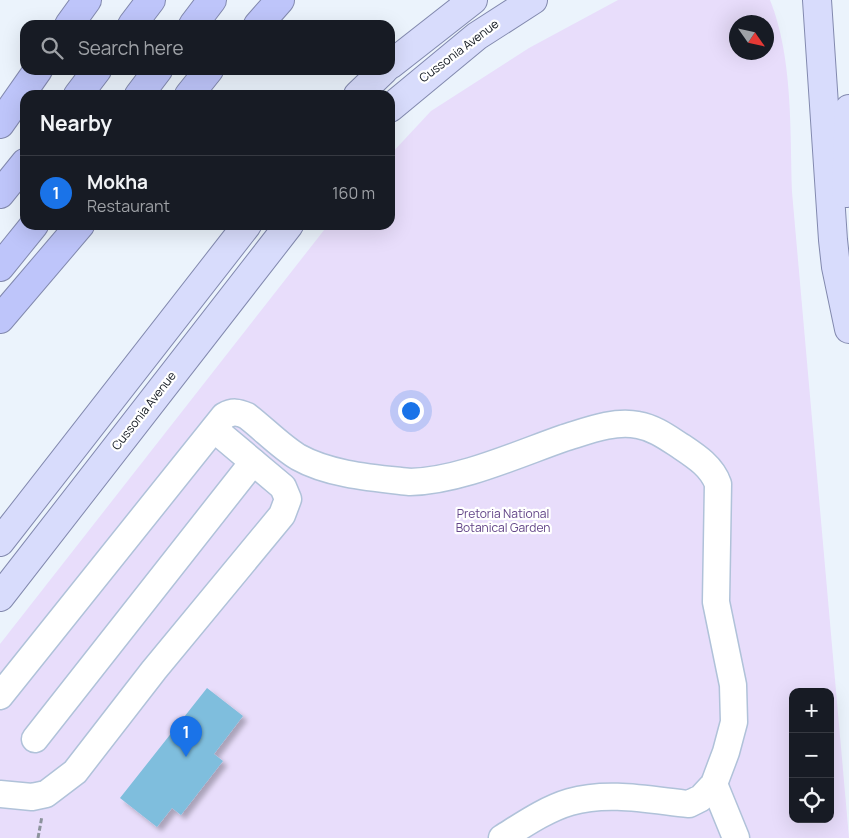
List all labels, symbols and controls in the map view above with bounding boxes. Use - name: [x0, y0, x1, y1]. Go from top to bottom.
- street label: Cussonia Avenue: [415, 15, 502, 86]
- north arrow: [729, 15, 774, 60]
- search box: [20, 20, 395, 75]
- icon: search: [38, 34, 66, 62]
- text: Search here: [78, 35, 184, 61]
- text: Nearby: [40, 109, 112, 137]
- text: Mokha: [87, 169, 148, 195]
- text: 1: [52, 182, 60, 204]
- text: 160 m: [332, 182, 375, 204]
- text: Restaurant: [87, 195, 170, 217]
- street label: Cussonia Avenue: [108, 368, 180, 454]
- your location: [398, 398, 424, 424]
- park label: Pretoria National Botanical Garden: [456, 505, 550, 536]
- map controls: [789, 688, 834, 823]
- button: +: [789, 688, 834, 733]
- pin: 1: [170, 716, 202, 757]
- button: −: [789, 733, 834, 778]
- button: locate: [789, 778, 834, 823]

